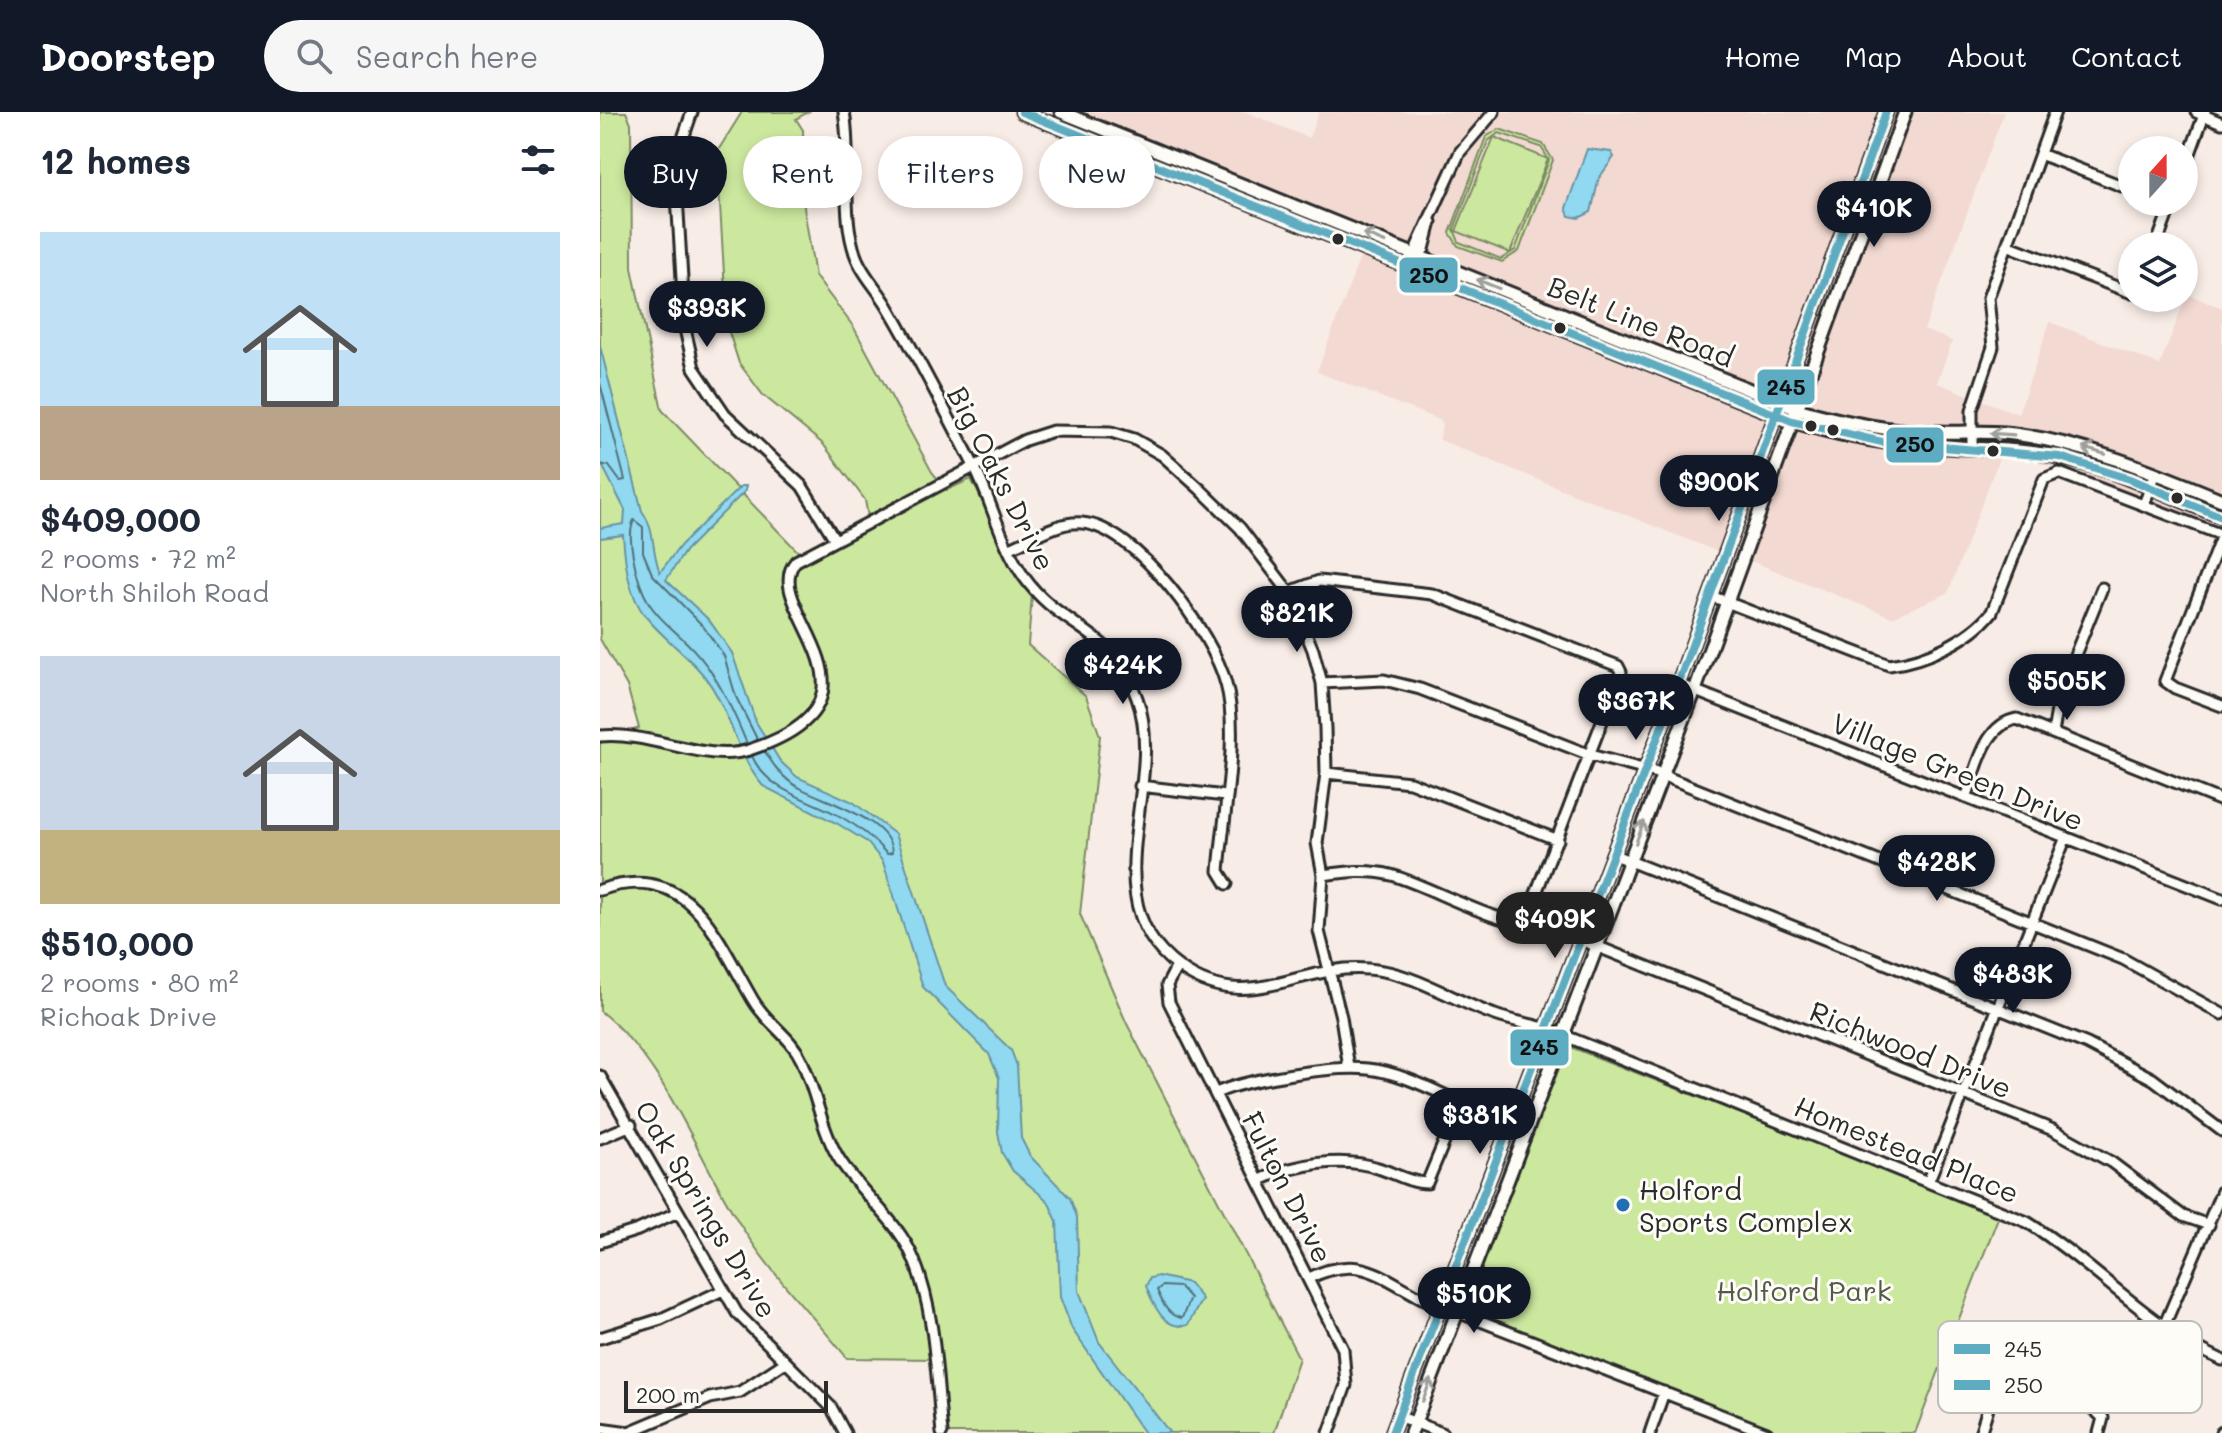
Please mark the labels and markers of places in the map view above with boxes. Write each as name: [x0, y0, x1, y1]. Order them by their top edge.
pin: $410K: [1818, 181, 1930, 249]
unlabelled marker: [1330, 231, 1346, 247]
pin: $393K: [651, 281, 763, 349]
unlabelled marker: [1552, 320, 1568, 336]
unlabelled marker: [1803, 418, 1819, 434]
unlabelled marker: [1825, 422, 1841, 438]
unlabelled marker: [1985, 443, 2001, 459]
pin: $900K: [1663, 455, 1775, 523]
unlabelled marker: [2169, 490, 2185, 506]
pin: $821K: [1241, 586, 1353, 654]
pin: $424K: [1067, 638, 1179, 706]
pin: $505K: [2011, 654, 2123, 722]
pin: $367K: [1580, 674, 1692, 742]
pin: $428K: [1881, 835, 1993, 903]
pin: $409K: [1499, 892, 1611, 960]
pin: $483K: [1957, 947, 2069, 1015]
pin: $381K: [1424, 1088, 1536, 1156]
place label: Holford Sports Complex: [1639, 1171, 1852, 1239]
marker: Holford Sports Complex: [1614, 1196, 1632, 1214]
pin: $510K: [1418, 1267, 1530, 1335]

